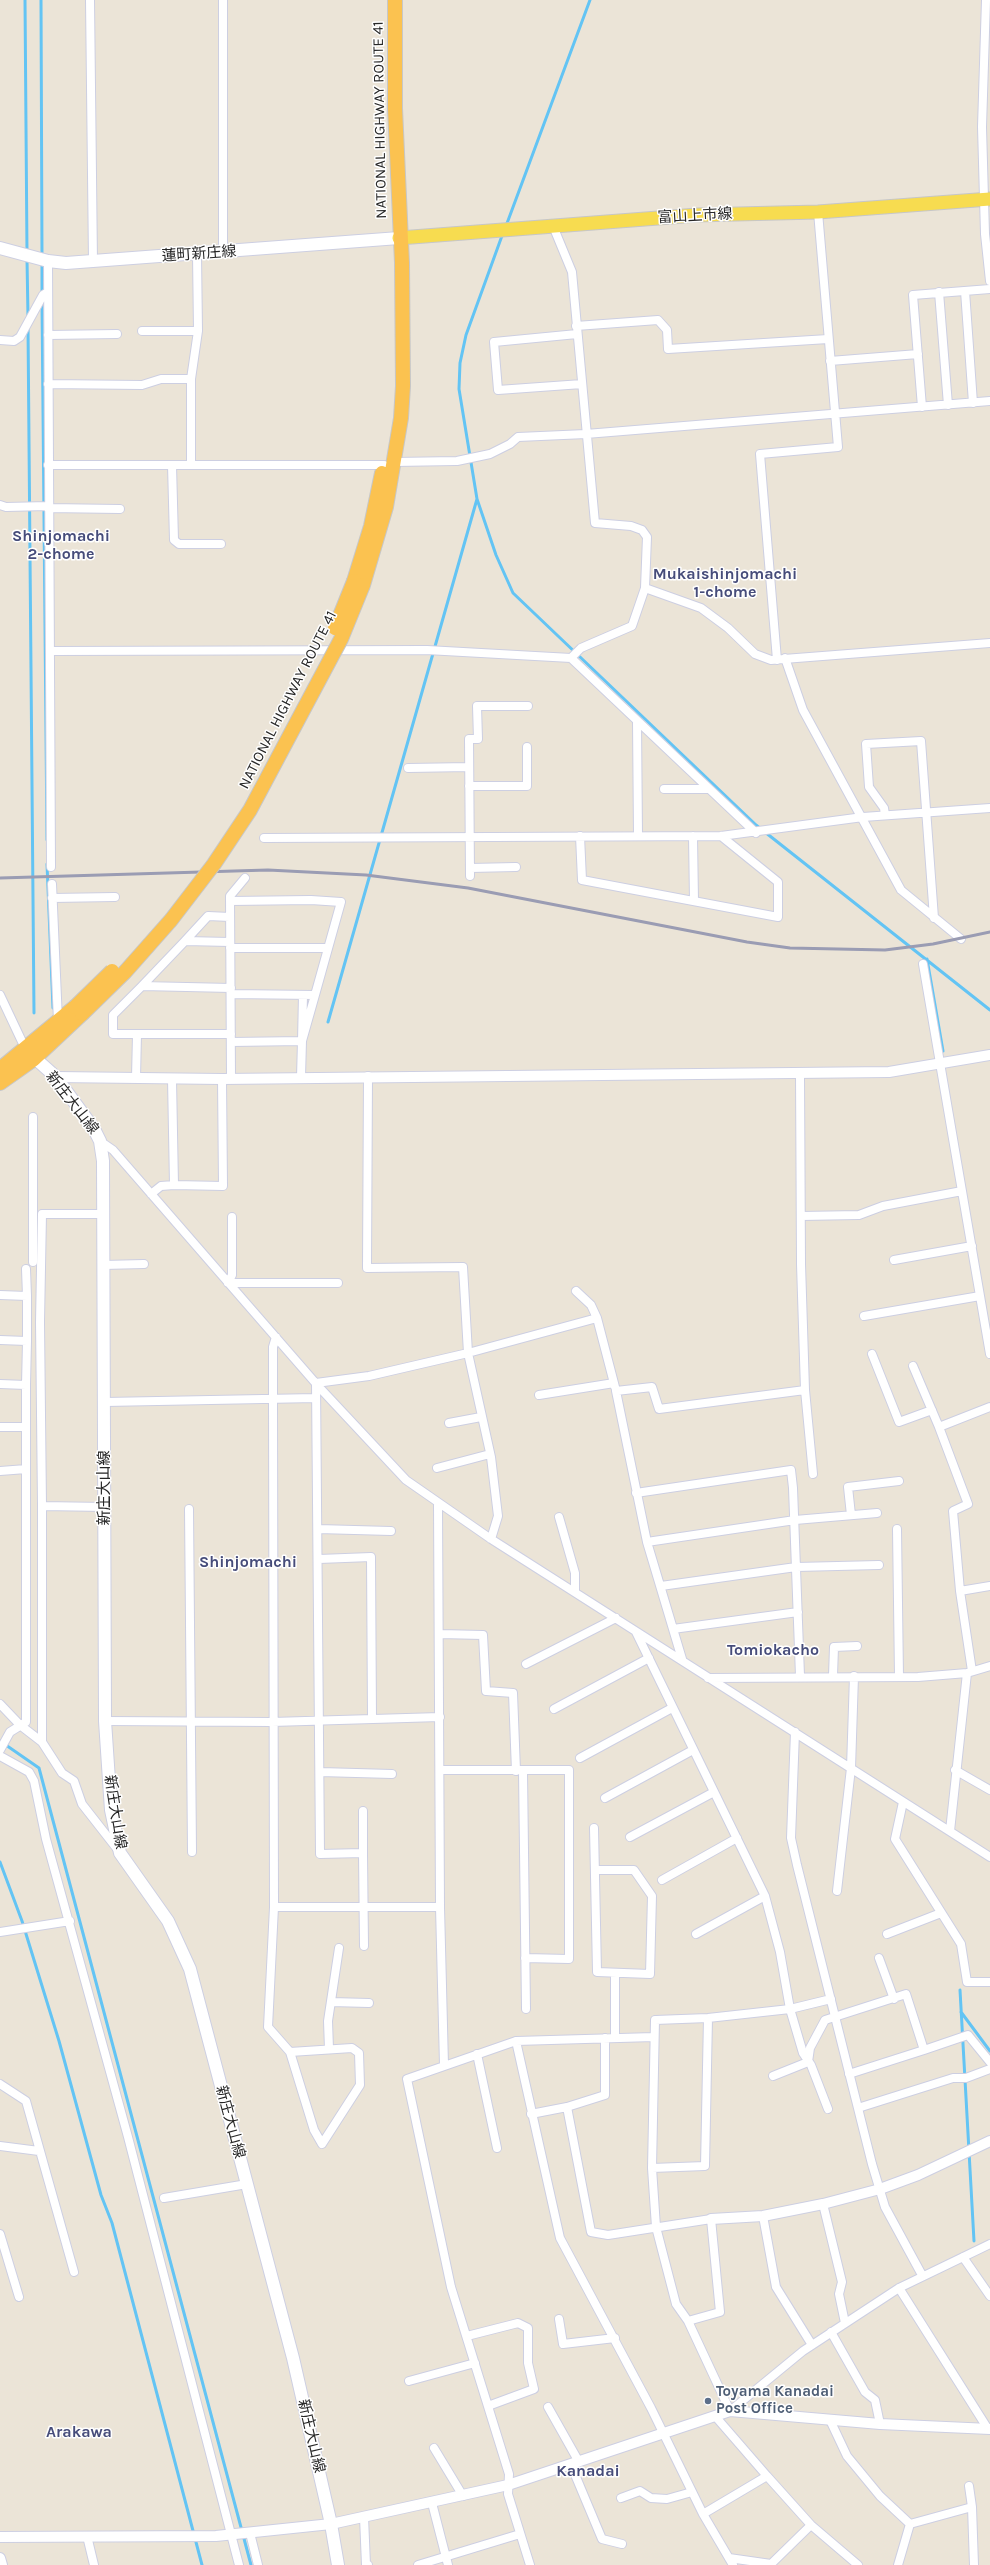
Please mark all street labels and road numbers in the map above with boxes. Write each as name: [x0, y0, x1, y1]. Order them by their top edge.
street label: NATIONAL HIGHWAY ROUTE 41: [369, 21, 391, 219]
street label: 富山上市線: [657, 205, 733, 227]
street label: 蓮町新庄線: [161, 242, 237, 266]
street label: NATIONAL HIGHWAY ROUTE 41: [235, 608, 341, 792]
street label: 新庄大山線: [42, 1068, 102, 1138]
street label: 新庄大山線: [96, 1451, 114, 1525]
street label: 新庄大山線: [100, 1774, 130, 1850]
street label: 新庄大山線: [212, 2083, 248, 2161]
street label: 新庄大山線: [294, 2397, 328, 2475]

